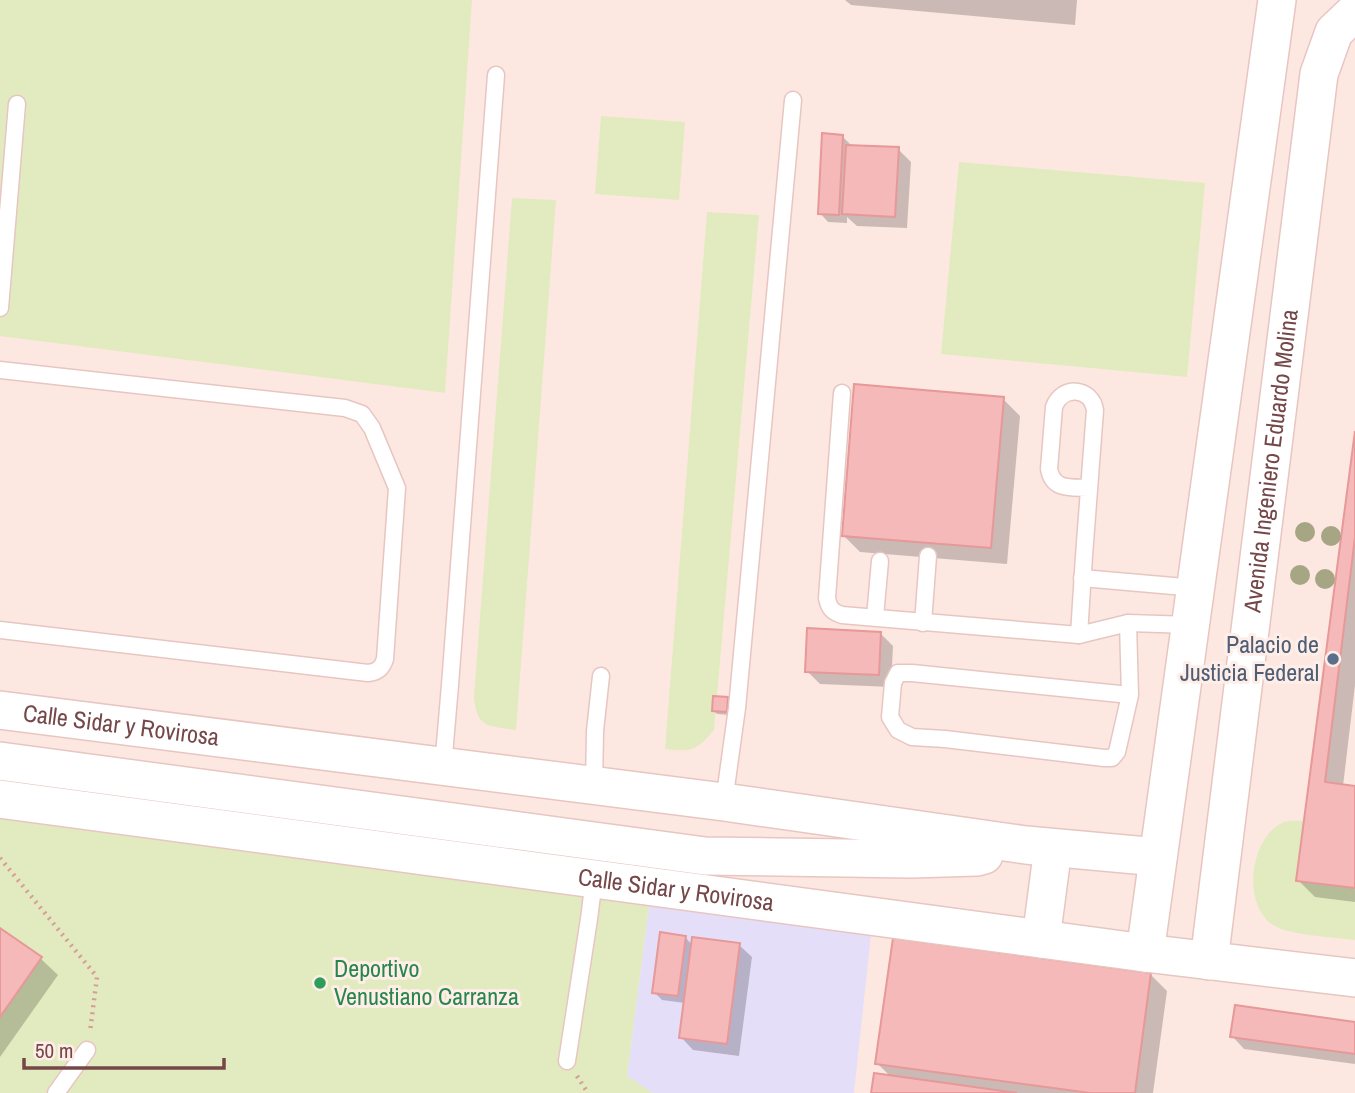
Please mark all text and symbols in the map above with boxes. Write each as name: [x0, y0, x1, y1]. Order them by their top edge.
street label: Avenida Ingeniero Eduardo Molina: [1235, 307, 1305, 615]
place label: Palacio de Justicia Federal: [1180, 628, 1319, 688]
marker: Palacio de Justicia Federal: [1325, 651, 1341, 667]
street label: Calle Sidar y Rovirosa: [21, 696, 221, 753]
street label: Calle Sidar y Rovirosa: [576, 860, 776, 918]
place label: Deportivo Venustiano Carranza: [334, 952, 519, 1012]
marker: Deportivo Venustiano Carranza: [312, 975, 328, 991]
scale bar: [24, 1026, 224, 1070]
text: 50 m: [35, 1036, 73, 1065]

